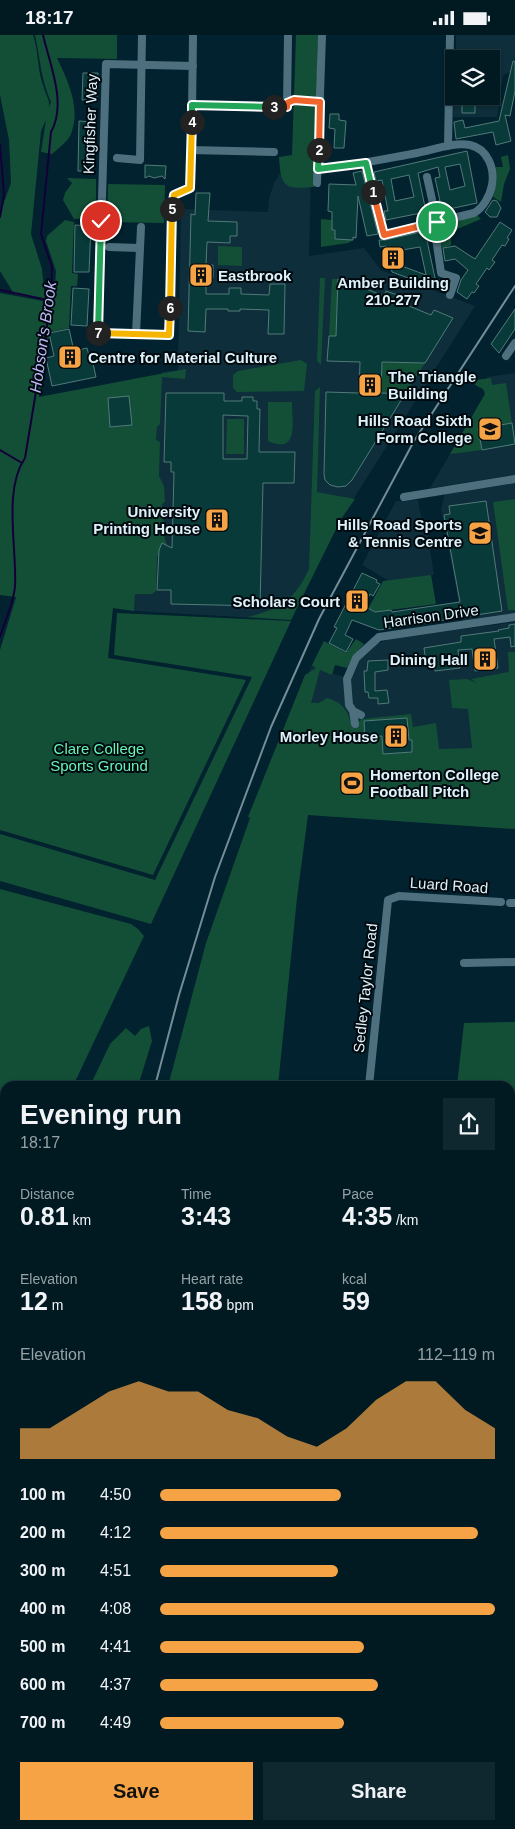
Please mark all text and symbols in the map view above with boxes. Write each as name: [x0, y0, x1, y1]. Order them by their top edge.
text: 18:17: [25, 7, 74, 28]
map controls: [445, 50, 500, 105]
button: layers: [445, 50, 500, 105]
street label: Kingfisher Way: [80, 73, 100, 174]
pin: 3: [262, 95, 286, 119]
text: 3: [271, 99, 278, 115]
pin: 4: [180, 109, 204, 135]
text: 4: [189, 114, 196, 130]
pin: 2: [306, 137, 332, 163]
text: 2: [316, 142, 323, 158]
pin: 1: [360, 179, 386, 205]
text: 1: [370, 184, 377, 200]
pin: 5: [160, 197, 184, 221]
pin: [80, 200, 122, 242]
text: 5: [169, 201, 176, 217]
pin: [416, 201, 458, 243]
icon: check: [87, 207, 115, 235]
icon: arrive: [423, 208, 451, 236]
building icon: Amber Building 210-277: [380, 245, 406, 271]
building icon: Eastbrook: [188, 262, 214, 288]
place label: Eastbrook: [218, 267, 292, 284]
place label: Amber Building 210-277: [337, 274, 449, 308]
water label: Hobson's Brook: [27, 279, 59, 394]
pin: 6: [158, 295, 182, 321]
text: 6: [167, 300, 174, 316]
pin: 7: [86, 321, 110, 345]
text: 7: [95, 325, 102, 341]
building icon: Centre for Material Culture: [57, 344, 83, 370]
place label: Centre for Material Culture: [88, 349, 277, 366]
place label: The Triangle Building: [388, 368, 476, 402]
building icon: The Triangle Building: [357, 372, 383, 398]
place label: Hills Road Sixth Form College: [358, 412, 472, 446]
school or university icon: Hills Road Sixth Form College: [477, 416, 503, 442]
place label: University Printing House: [93, 503, 201, 537]
building icon: University Printing House: [204, 507, 230, 533]
place label: Hills Road Sports & Tennis Centre: [337, 516, 462, 550]
school or university icon: Hills Road Sports & Tennis Centre: [467, 520, 493, 546]
building icon: Scholars Court: [344, 588, 370, 614]
place label: Scholars Court: [232, 593, 340, 610]
street label: Harrison Drive: [382, 601, 480, 631]
building icon: Dining Hall: [472, 646, 498, 672]
place label: Dining Hall: [390, 651, 468, 668]
building icon: Morley House: [383, 723, 409, 749]
place label: Morley House: [280, 728, 378, 745]
park label: Clare College Sports Ground: [50, 740, 148, 774]
place label: Homerton College Football Pitch: [370, 766, 499, 800]
sports icon: Homerton College Football Pitch: [339, 770, 365, 796]
street label: Luard Road: [409, 874, 489, 896]
street label: Sedley Taylor Road: [350, 923, 380, 1053]
button: share: [443, 1098, 495, 1150]
text: Evening run: [20, 1099, 182, 1130]
text: 18:17: [20, 1134, 60, 1151]
text: Distance: [20, 1186, 74, 1202]
text: Time: [181, 1186, 212, 1202]
text: Pace: [342, 1186, 374, 1202]
text: 0.81: [20, 1202, 69, 1230]
text: 3:43: [181, 1202, 231, 1230]
text: 4:35: [342, 1202, 392, 1230]
text: km: [69, 1212, 91, 1228]
text: /km: [392, 1212, 419, 1228]
text: Elevation: [20, 1271, 78, 1287]
text: Heart rate: [181, 1271, 243, 1287]
text: kcal: [342, 1271, 367, 1287]
text: 12: [20, 1287, 48, 1315]
text: 158: [181, 1287, 223, 1315]
text: 59: [342, 1287, 370, 1315]
text: m: [48, 1297, 63, 1313]
text: bpm: [223, 1297, 254, 1313]
text: Elevation: [20, 1346, 86, 1363]
text: 112–119 m: [417, 1346, 495, 1363]
text: 100 m: [20, 1486, 65, 1503]
text: 4:50: [100, 1486, 131, 1503]
text: 200 m: [20, 1524, 65, 1541]
text: 4:12: [100, 1524, 131, 1541]
text: 300 m: [20, 1562, 65, 1579]
text: 4:51: [100, 1562, 131, 1579]
text: 400 m: [20, 1600, 65, 1617]
text: 4:08: [100, 1600, 131, 1617]
text: 500 m: [20, 1638, 65, 1655]
text: 4:41: [100, 1638, 131, 1655]
text: 600 m: [20, 1676, 65, 1693]
text: 4:37: [100, 1676, 131, 1693]
text: 700 m: [20, 1714, 65, 1731]
text: 4:49: [100, 1714, 131, 1731]
button: Save: [20, 1762, 253, 1820]
button: Share: [263, 1762, 495, 1820]

